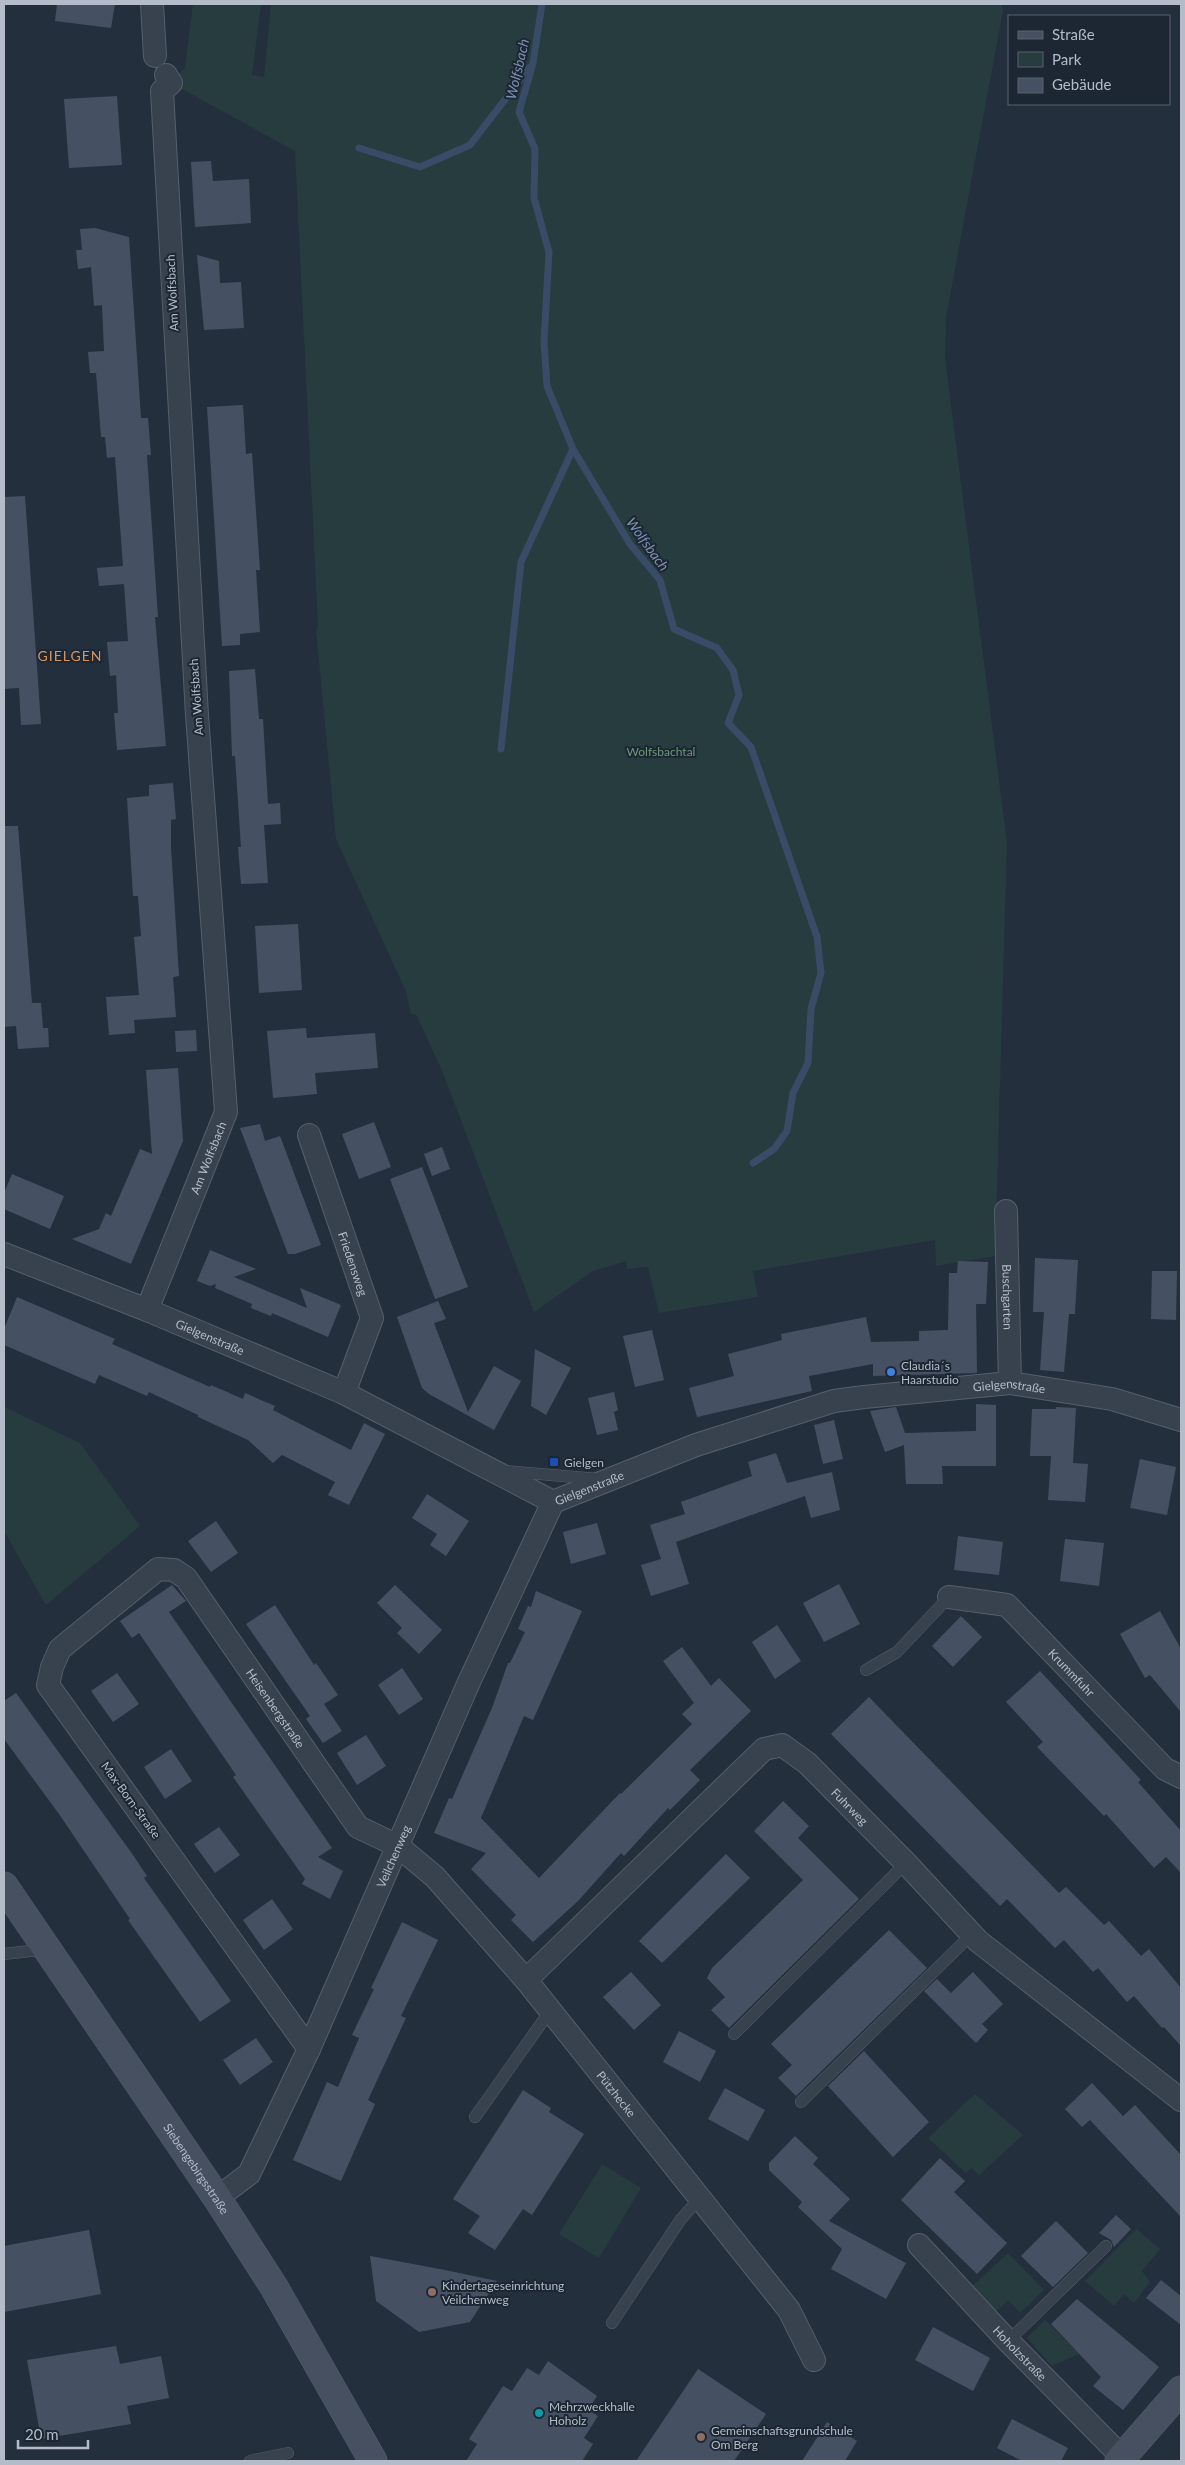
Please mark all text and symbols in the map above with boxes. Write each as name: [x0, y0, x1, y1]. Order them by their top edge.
legend: [1008, 15, 1170, 105]
text: Straße: [1052, 25, 1095, 43]
water label: Wolfsbach: [502, 37, 532, 101]
text: Park: [1052, 50, 1082, 68]
text: Gebäude: [1052, 75, 1111, 93]
street label: Am Wolfsbach: [163, 254, 181, 332]
water label: Wolfsbach: [623, 514, 673, 574]
district label: GIELGEN: [38, 647, 102, 664]
street label: Am Wolfsbach: [186, 658, 206, 736]
park label: Wolfsbachtal: [627, 744, 695, 759]
street label: Am Wolfsbach: [187, 1119, 229, 1196]
street label: Friedensweg: [335, 1230, 371, 1298]
street label: Buschgarten: [1000, 1264, 1016, 1330]
street label: Gielgenstraße: [173, 1315, 247, 1358]
place label: Claudia´s Haarstudio: [901, 1358, 959, 1387]
marker: Claudia´s Haarstudio: [885, 1366, 897, 1378]
street label: Gielgenstraße: [972, 1375, 1046, 1396]
place label: Gielgen: [564, 1455, 604, 1470]
marker: Gielgen: [548, 1456, 560, 1468]
street label: Gielgenstraße: [552, 1467, 626, 1508]
street label: Krummfuhr: [1045, 1645, 1099, 1700]
street label: Heisenbergstraße: [243, 1665, 308, 1751]
street label: Max-Born-Straße: [98, 1759, 164, 1841]
street label: Fuhrweg: [828, 1785, 872, 1828]
street label: Veilchenweg: [373, 1823, 413, 1890]
street label: Pützhecke: [594, 2068, 639, 2120]
street label: Siebengebirgsstraße: [161, 2120, 233, 2217]
place label: Kindertageseinrichtung Veilchenweg: [442, 2278, 564, 2307]
marker: Kindertageseinrichtung Veilchenweg: [426, 2286, 438, 2298]
street label: Hoholzstraße: [990, 2323, 1050, 2384]
place label: Mehrzweckhalle Hoholz: [549, 2399, 635, 2428]
marker: Mehrzweckhalle Hoholz: [533, 2407, 545, 2419]
scale bar: [18, 2418, 88, 2450]
place label: Gemeinschaftsgrundschule Om Berg: [711, 2423, 853, 2452]
text: 20 m: [25, 2425, 59, 2443]
marker: Gemeinschaftsgrundschule Om Berg: [695, 2431, 707, 2443]

